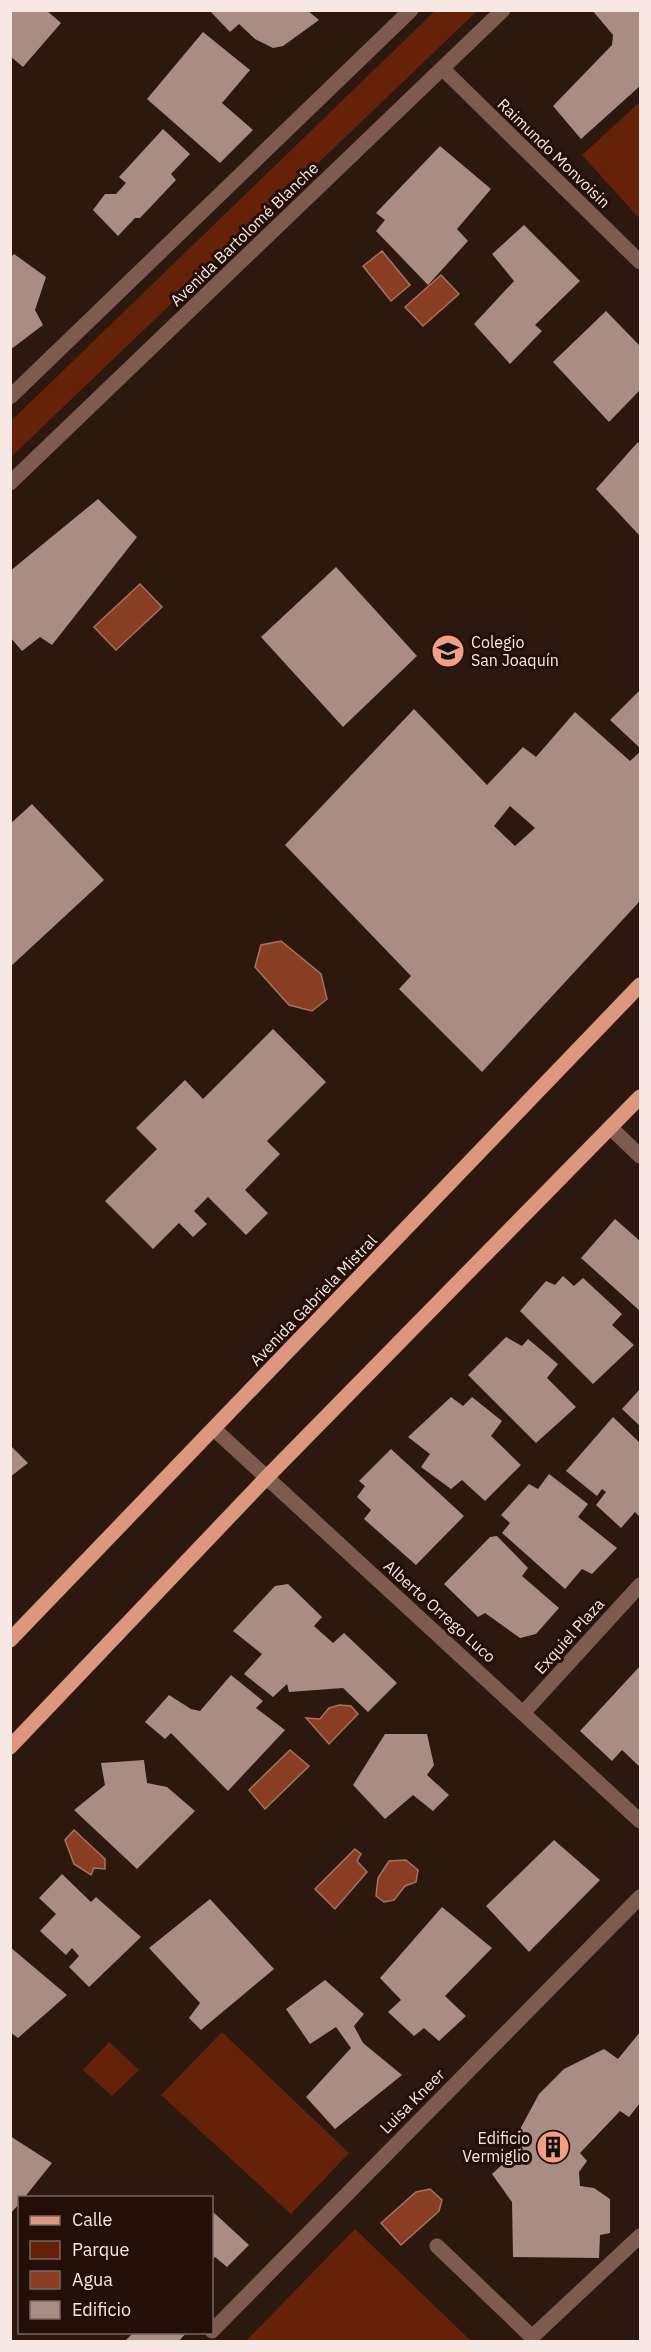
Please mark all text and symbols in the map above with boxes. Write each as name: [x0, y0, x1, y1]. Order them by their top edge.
street label: Raimundo Monvoisin: [493, 94, 615, 212]
street label: Avenida Bartolomé Blanche: [166, 158, 323, 310]
place label: Colegio San Joaquín: [471, 632, 559, 670]
school or university icon: Colegio San Joaquín: [430, 633, 466, 669]
street label: Avenida Gabriela Mistral: [245, 1230, 381, 1370]
street label: Alberto Orrego Luco: [380, 1556, 500, 1667]
street label: Exquiel Plaza: [530, 1594, 609, 1678]
street label: Luisa Kneer: [375, 2064, 449, 2138]
place label: Edificio Vermiglio: [462, 2128, 530, 2166]
building icon: Edificio Vermiglio: [535, 2129, 571, 2165]
legend: [18, 2196, 213, 2334]
text: Calle: [72, 2208, 112, 2231]
text: Parque: [72, 2238, 130, 2261]
text: Agua: [72, 2268, 113, 2291]
text: Edificio: [72, 2298, 131, 2321]

